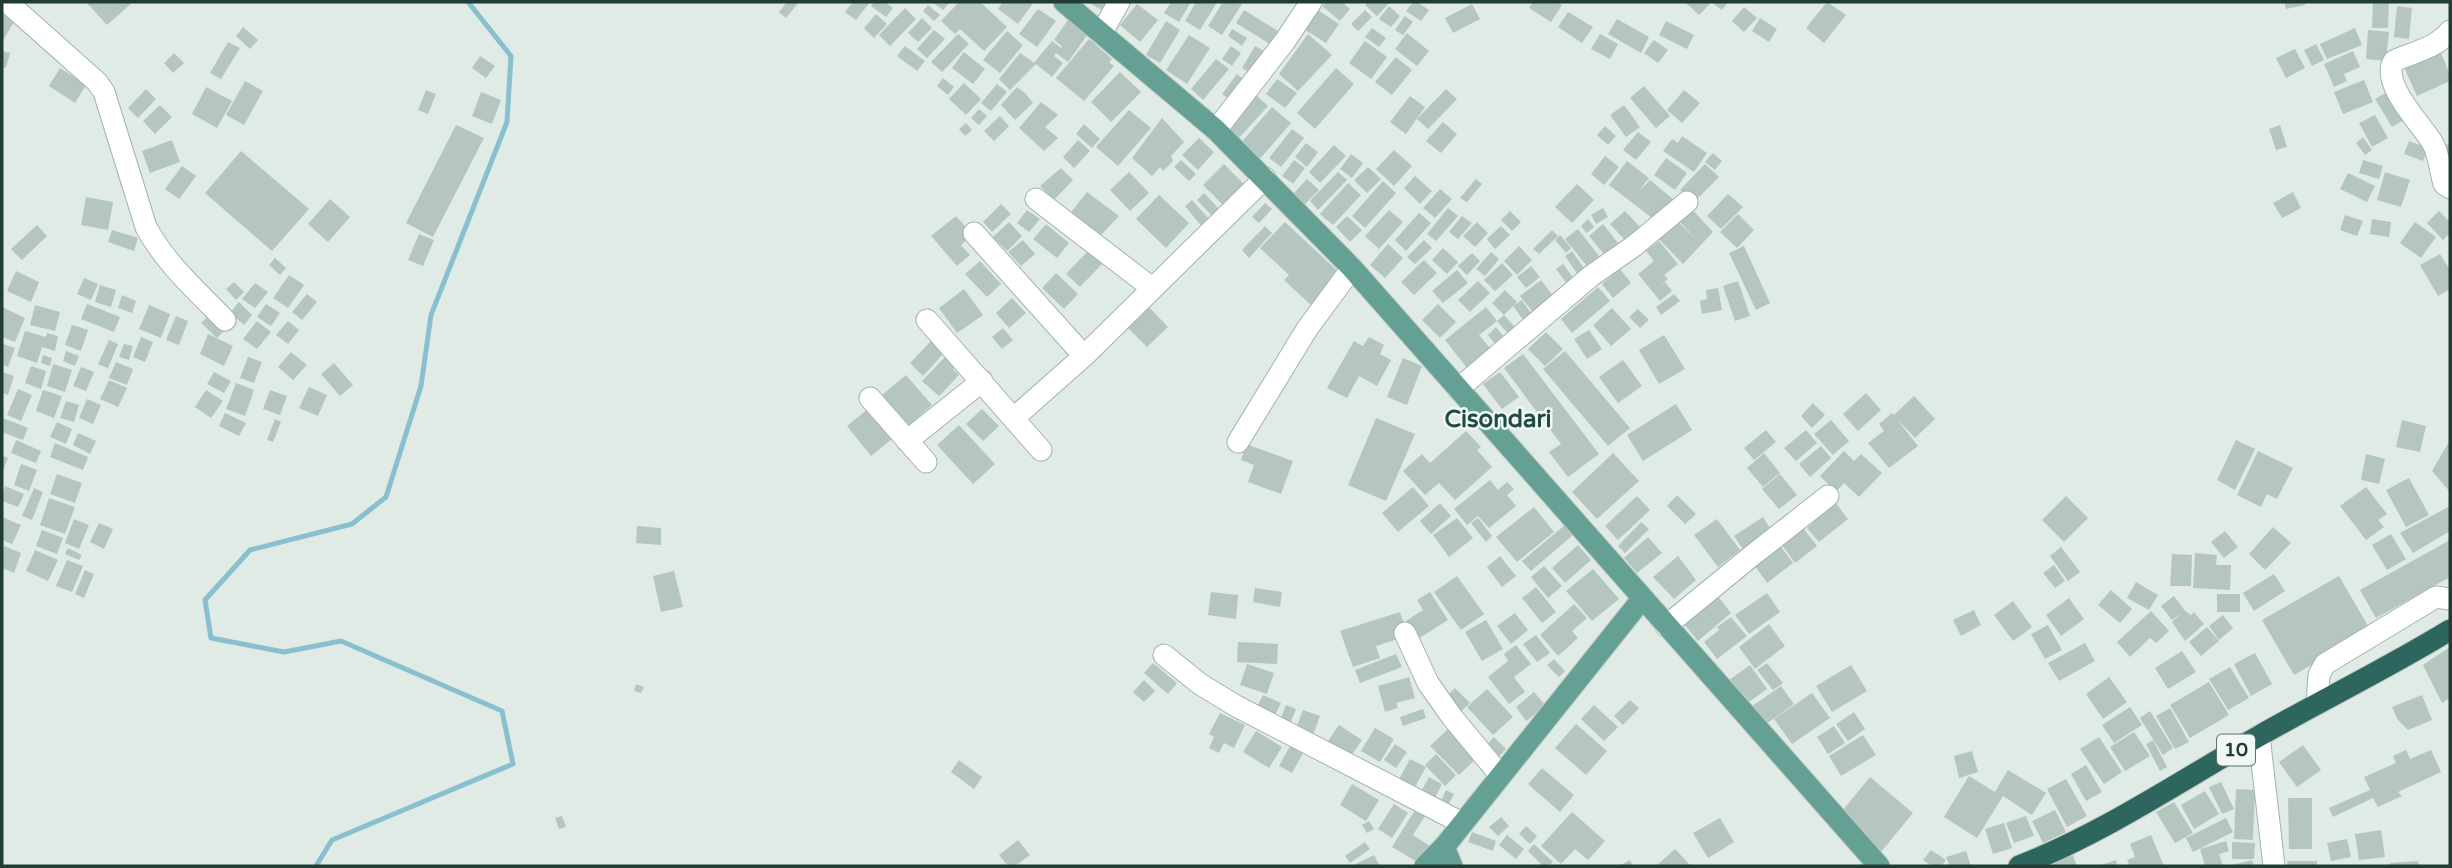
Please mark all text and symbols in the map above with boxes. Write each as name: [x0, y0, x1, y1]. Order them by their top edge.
district label: Cisondari: [1444, 405, 1552, 434]
road number: 10: [2217, 734, 2255, 765]

